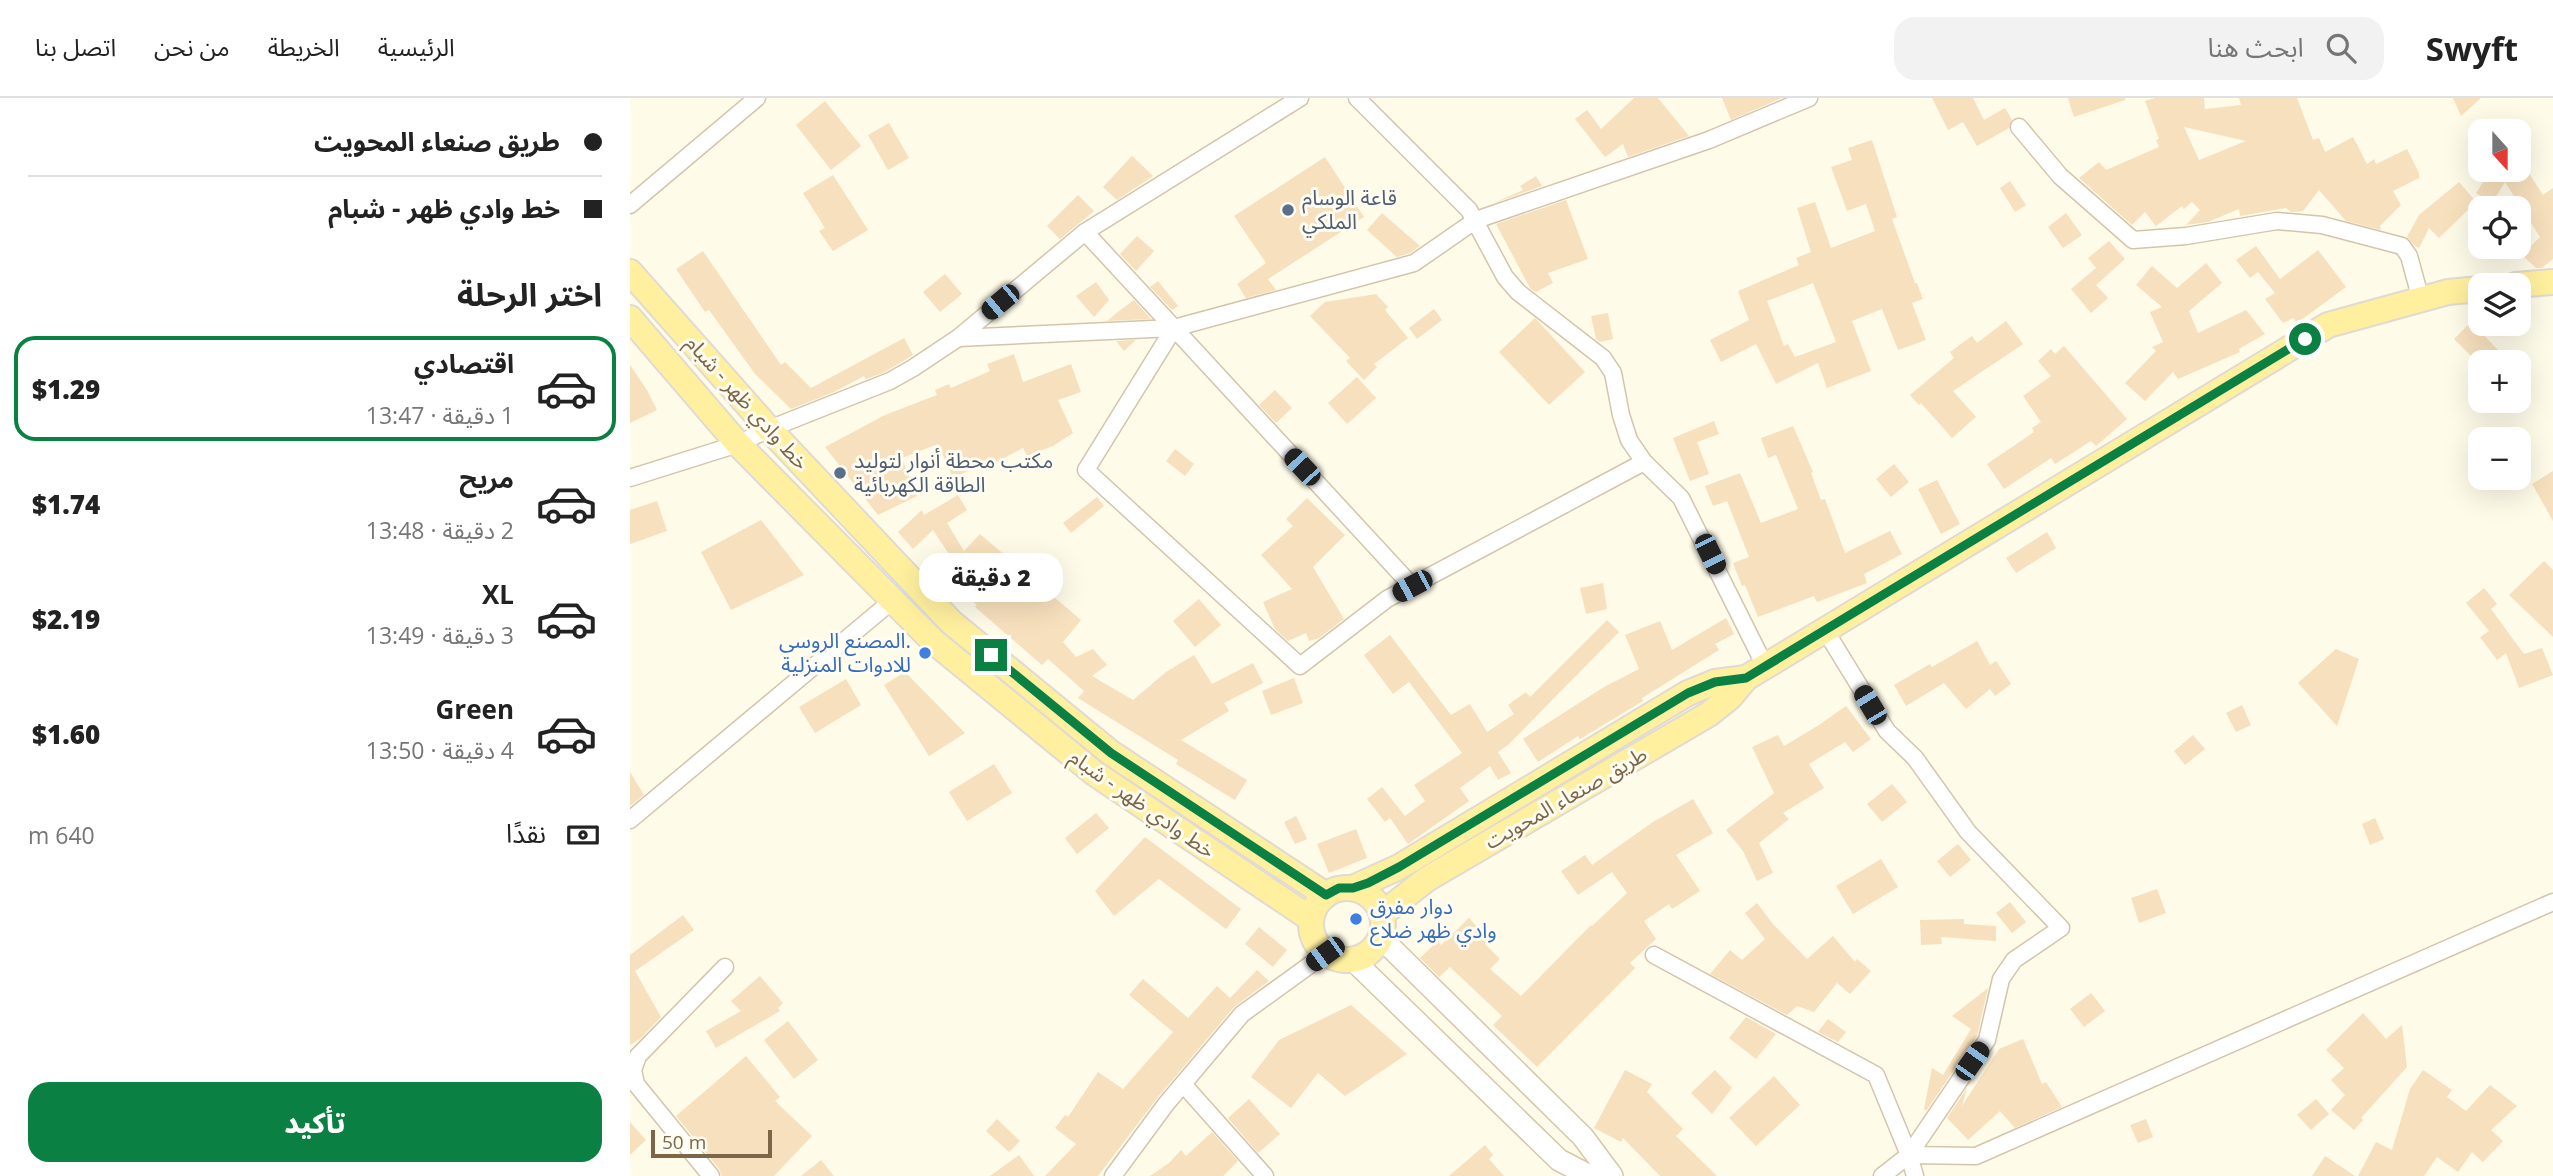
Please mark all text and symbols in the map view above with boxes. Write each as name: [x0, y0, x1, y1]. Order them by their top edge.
search box: [1894, 17, 2384, 80]
text: Swyft: [2426, 26, 2518, 71]
text: ابحث هنا: [2207, 29, 2304, 65]
icon: search: [2322, 29, 2360, 67]
text: اتصل بنا: [35, 30, 116, 63]
text: من نحن: [154, 30, 230, 63]
text: الخريطة: [268, 30, 340, 63]
text: الرئيسية: [378, 30, 455, 63]
north arrow: [2468, 119, 2530, 182]
map controls: [2468, 119, 2531, 490]
text: طريق صنعاء المحويت: [314, 123, 560, 159]
place label: قاعة الوسام الملكي: [1302, 183, 1397, 238]
text: خط وادي ظهر - شبام: [328, 190, 560, 226]
button: locate: [2468, 196, 2531, 259]
marker: قاعة الوسام الملكي: [1280, 202, 1296, 218]
text: اختر الرحلة: [457, 272, 602, 315]
button: layers: [2468, 273, 2531, 336]
car: [978, 280, 1023, 324]
route start: [2289, 323, 2321, 355]
street label: خط وادي ظهر - شبام: [678, 329, 816, 478]
text: اقتصادي: [414, 345, 514, 381]
button: +: [2468, 350, 2531, 413]
icon: car: [535, 357, 598, 420]
text: $1.29: [32, 371, 100, 407]
text: 1 دقيقة · 13:47: [366, 399, 514, 431]
button: −: [2468, 427, 2531, 490]
car: [1280, 444, 1325, 490]
place label: مكتب محطة أنوار لتوليد الطاقة الكهربائية: [854, 446, 1053, 498]
text: مريح: [459, 460, 514, 496]
marker: مكتب محطة أنوار لتوليد الطاقة الكهربائية: [832, 465, 848, 481]
icon: car: [535, 472, 598, 535]
text: $1.74: [32, 486, 100, 522]
text: 2 دقيقة · 13:48: [366, 514, 514, 546]
car: [1692, 531, 1729, 577]
callout: 2 دقيقة: [919, 554, 1063, 602]
text: 2 دقيقة: [951, 561, 1031, 593]
car: [1389, 567, 1436, 605]
text: XL: [482, 576, 514, 612]
icon: car: [535, 587, 598, 650]
text: $2.19: [32, 601, 100, 637]
text: 3 دقيقة · 13:49: [366, 619, 514, 651]
place label: المصنع الروسي. للادوات المنزلية: [779, 626, 911, 678]
route end: [975, 639, 1007, 671]
marker: المصنع الروسي. للادوات المنزلية: [917, 645, 933, 661]
car: [1851, 682, 1890, 728]
text: Green: [436, 691, 514, 727]
icon: car: [535, 702, 598, 765]
text: $1.60: [32, 716, 100, 752]
text: 4 دقيقة · 13:50: [366, 734, 514, 766]
street label: طريق صنعاء المحويت: [1479, 739, 1652, 855]
street label: خط وادي ظهر - شبام: [1062, 742, 1221, 866]
text: نقدًا: [506, 815, 546, 851]
icon: cash: [564, 816, 602, 854]
text: 640 m: [28, 819, 95, 851]
place label: دوار مفرق وادي ظهر ضلاع: [1370, 892, 1497, 947]
marker: دوار مفرق وادي ظهر ضلاع: [1348, 911, 1364, 927]
car: [1302, 933, 1349, 975]
car: [1952, 1038, 1993, 1084]
button: تأكيد: [28, 1082, 602, 1162]
scale bar: [651, 1127, 772, 1159]
text: 50 m: [662, 1129, 706, 1155]

